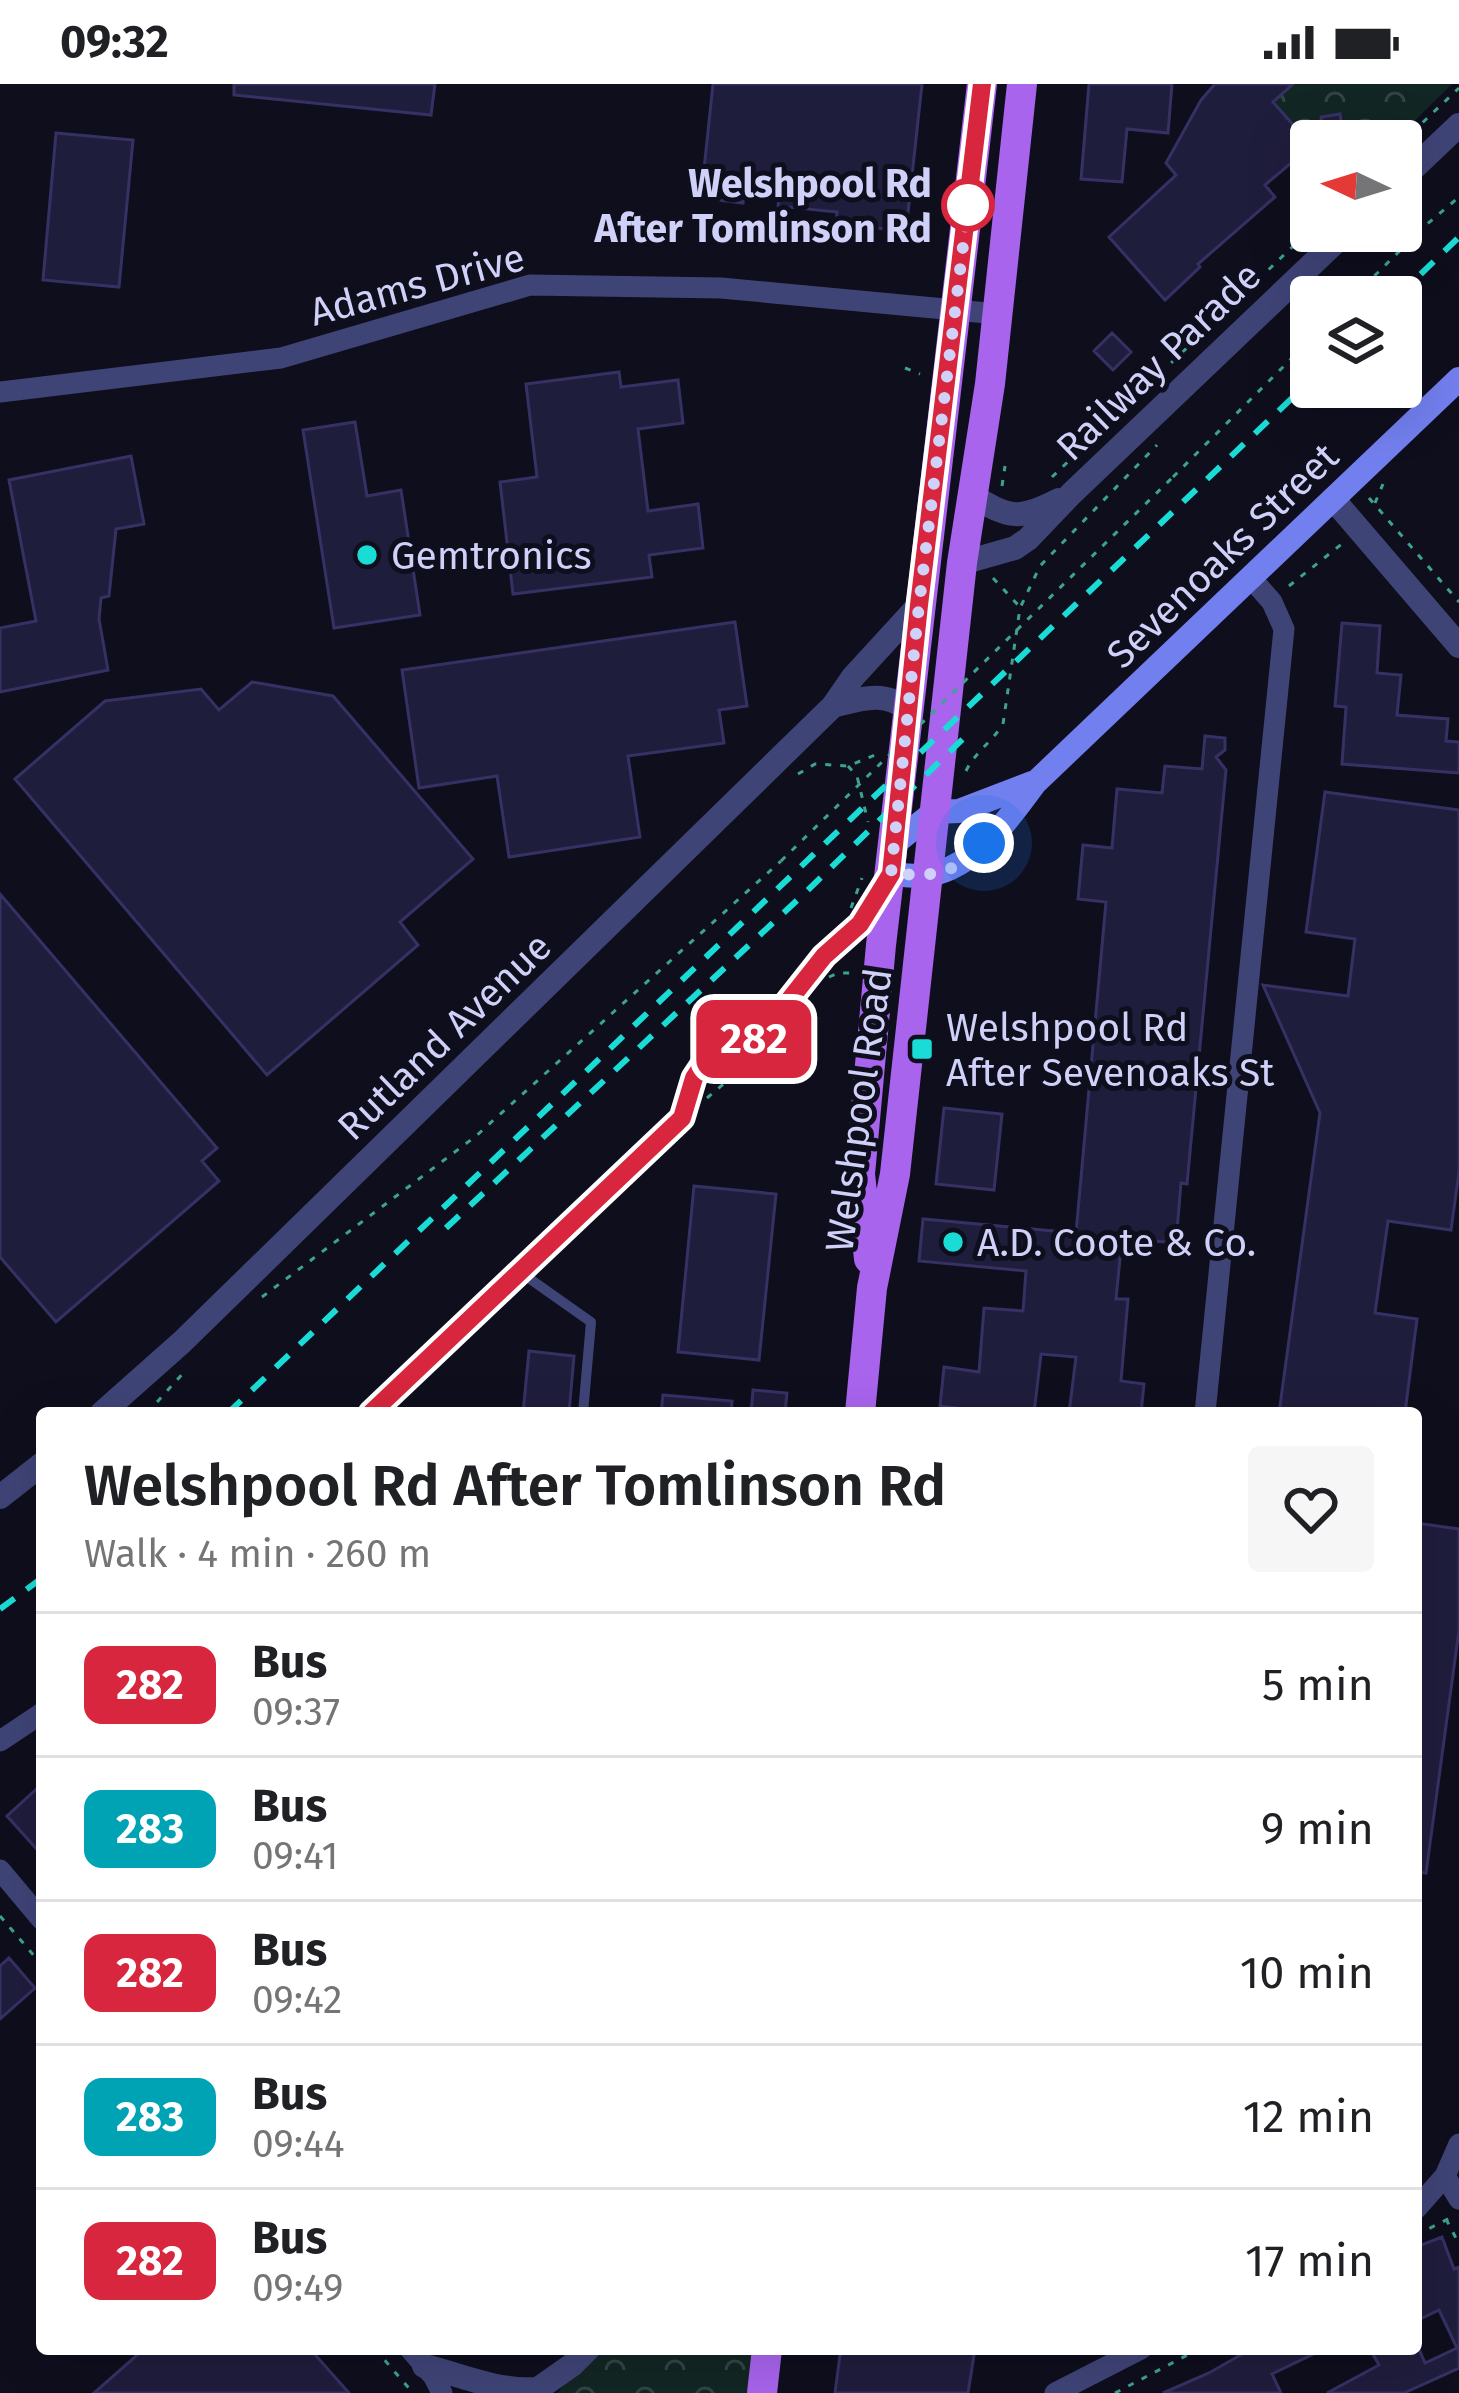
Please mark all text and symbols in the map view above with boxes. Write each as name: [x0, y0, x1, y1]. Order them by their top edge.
text: 09:32: [60, 15, 169, 69]
north arrow: [1290, 120, 1422, 252]
map controls: [1290, 120, 1422, 408]
place label: Welshpool Rd After Tomlinson Rd: [593, 161, 932, 252]
marker: Welshpool Rd After Tomlinson Rd: [943, 180, 993, 230]
street label: Adams Drive: [305, 234, 530, 336]
street label: Railway Parade: [1047, 253, 1270, 471]
button: layers: [1290, 276, 1422, 408]
street label: Sevenoaks Street: [1098, 433, 1348, 678]
place label: Gemtronics: [391, 533, 592, 579]
marker: Gemtronics: [354, 542, 380, 568]
your location: [954, 813, 1014, 873]
street label: Rutland Avenue: [329, 923, 561, 1150]
street label: Welshpool Road: [816, 965, 902, 1255]
line badge: 282: [685, 1000, 823, 1078]
place label: Welshpool Rd After Sevenoaks St: [946, 1005, 1275, 1096]
text: 282: [720, 1014, 788, 1064]
marker: Welshpool Rd After Sevenoaks St: [909, 1036, 935, 1062]
place label: A.D. Coote & Co.: [977, 1220, 1256, 1266]
marker: A.D. Coote & Co.: [940, 1229, 966, 1255]
button: heart: [1248, 1446, 1374, 1572]
text: Welshpool Rd After Tomlinson Rd: [84, 1452, 946, 1520]
text: Walk · 4 min · 260 m: [84, 1531, 431, 1577]
text: Bus: [252, 1635, 327, 1689]
text: 5 min: [1262, 1658, 1374, 1712]
text: 282: [116, 1660, 184, 1710]
text: 09:37: [252, 1689, 340, 1735]
text: Bus: [252, 1779, 327, 1833]
text: 9 min: [1261, 1802, 1374, 1856]
text: 283: [116, 1804, 184, 1854]
text: 09:41: [252, 1833, 338, 1879]
text: Bus: [252, 1923, 327, 1977]
text: 10 min: [1240, 1946, 1374, 2000]
text: 282: [116, 1948, 184, 1998]
text: 09:42: [252, 1977, 342, 2023]
text: Bus: [252, 2067, 327, 2121]
text: 12 min: [1243, 2090, 1374, 2144]
text: 283: [116, 2092, 184, 2142]
text: 09:44: [252, 2121, 345, 2167]
text: Bus: [252, 2211, 327, 2265]
text: 17 min: [1245, 2234, 1374, 2288]
text: 282: [116, 2236, 184, 2286]
text: 09:49: [252, 2265, 343, 2311]

